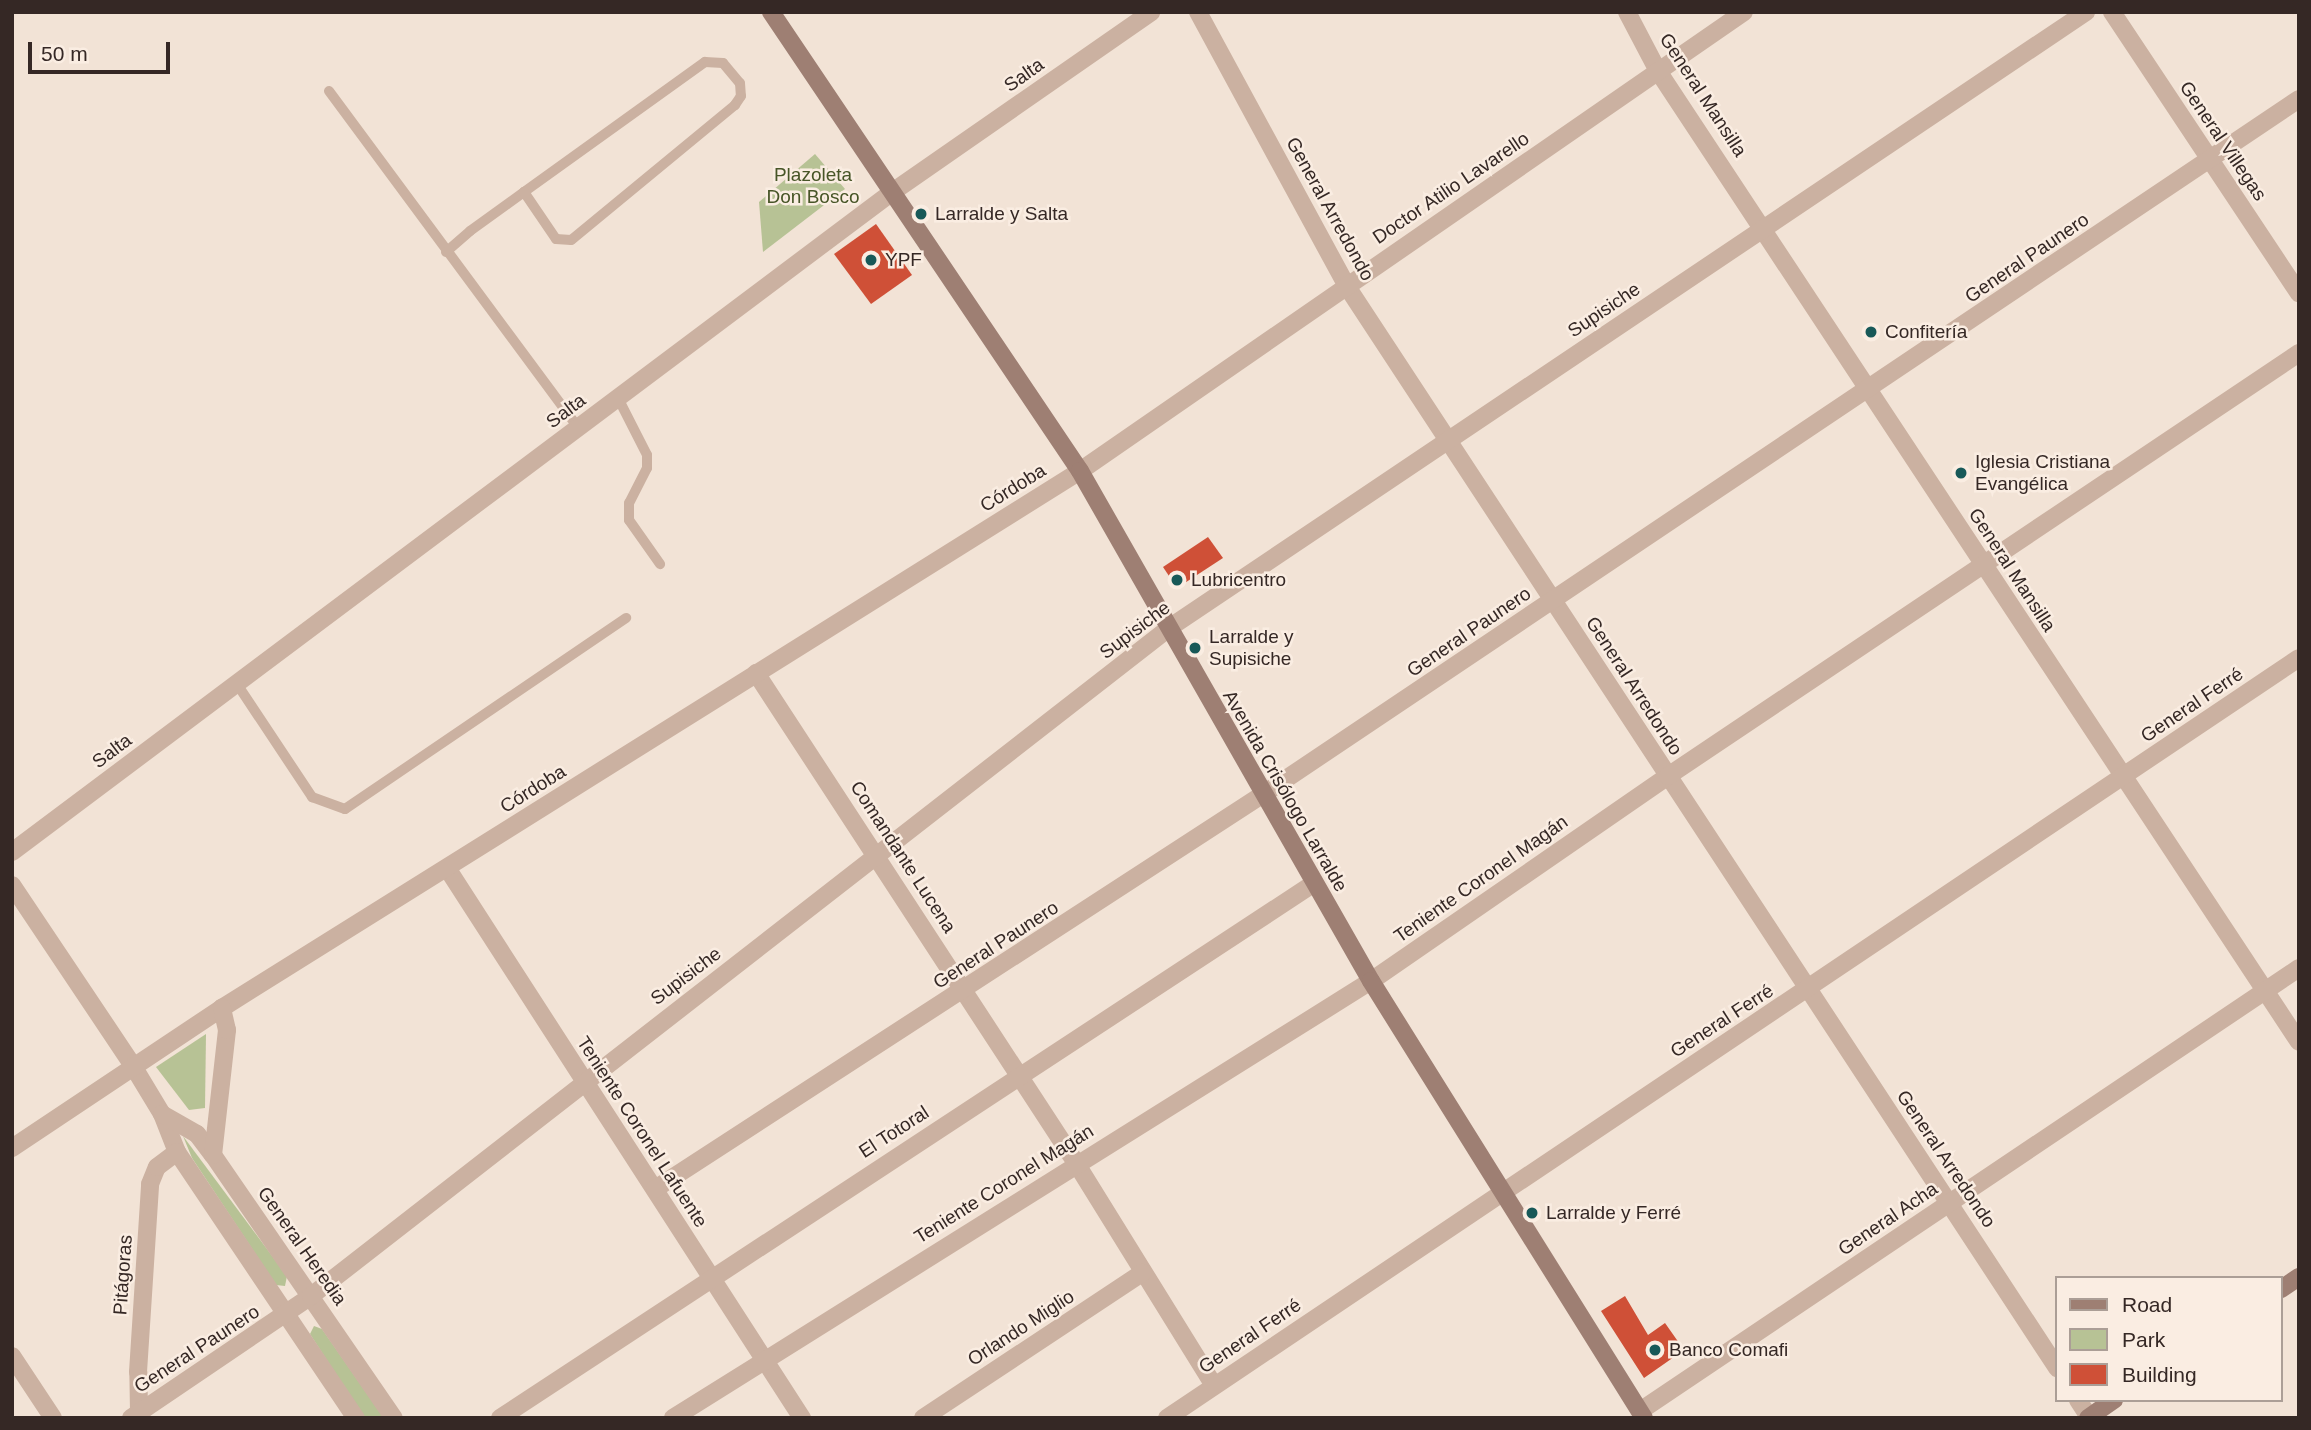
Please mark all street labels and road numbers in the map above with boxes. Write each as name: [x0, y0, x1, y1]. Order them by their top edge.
street label: General Mansilla: [1655, 29, 1751, 161]
street label: Salta: [1000, 53, 1048, 97]
street label: General Villegas: [2175, 77, 2271, 205]
street label: Doctor Atilio Lavarello: [1368, 127, 1534, 249]
street label: General Arredondo: [1281, 133, 1379, 285]
street label: General Paunero: [1961, 208, 2093, 308]
street label: Supisiche: [1563, 278, 1645, 342]
street label: Salta: [542, 389, 590, 433]
street label: Córdoba: [976, 459, 1050, 517]
street label: General Mansilla: [1964, 504, 2060, 636]
street label: General Paunero: [1403, 582, 1535, 682]
street label: Supisiche: [1095, 596, 1175, 664]
street label: General Arredondo: [1580, 612, 1688, 760]
street label: General Ferré: [2137, 662, 2247, 748]
street label: Avenida Crisólogo Larralde: [1218, 686, 1352, 896]
street label: Salta: [88, 729, 136, 773]
street label: Córdoba: [496, 760, 570, 818]
street label: Comandante Lucena: [845, 777, 961, 937]
street label: Teniente Coronel Magán: [1390, 810, 1572, 948]
street label: General Paunero: [929, 896, 1063, 994]
street label: Supisiche: [646, 942, 726, 1010]
street label: General Ferré: [1666, 979, 1778, 1063]
street label: Teniente Coronel Lafuente: [572, 1032, 712, 1232]
street label: General Arredondo: [1891, 1086, 2001, 1232]
street label: El Totoral: [855, 1101, 933, 1163]
street label: Teniente Coronel Magán: [910, 1119, 1098, 1249]
street label: General Acha: [1833, 1177, 1943, 1261]
street label: General Heredia: [253, 1182, 351, 1310]
street label: Pitágoras: [109, 1234, 137, 1316]
street label: Orlando Miglio: [963, 1285, 1079, 1371]
street label: General Ferré: [1195, 1293, 1305, 1379]
street label: General Paunero: [130, 1300, 264, 1398]

